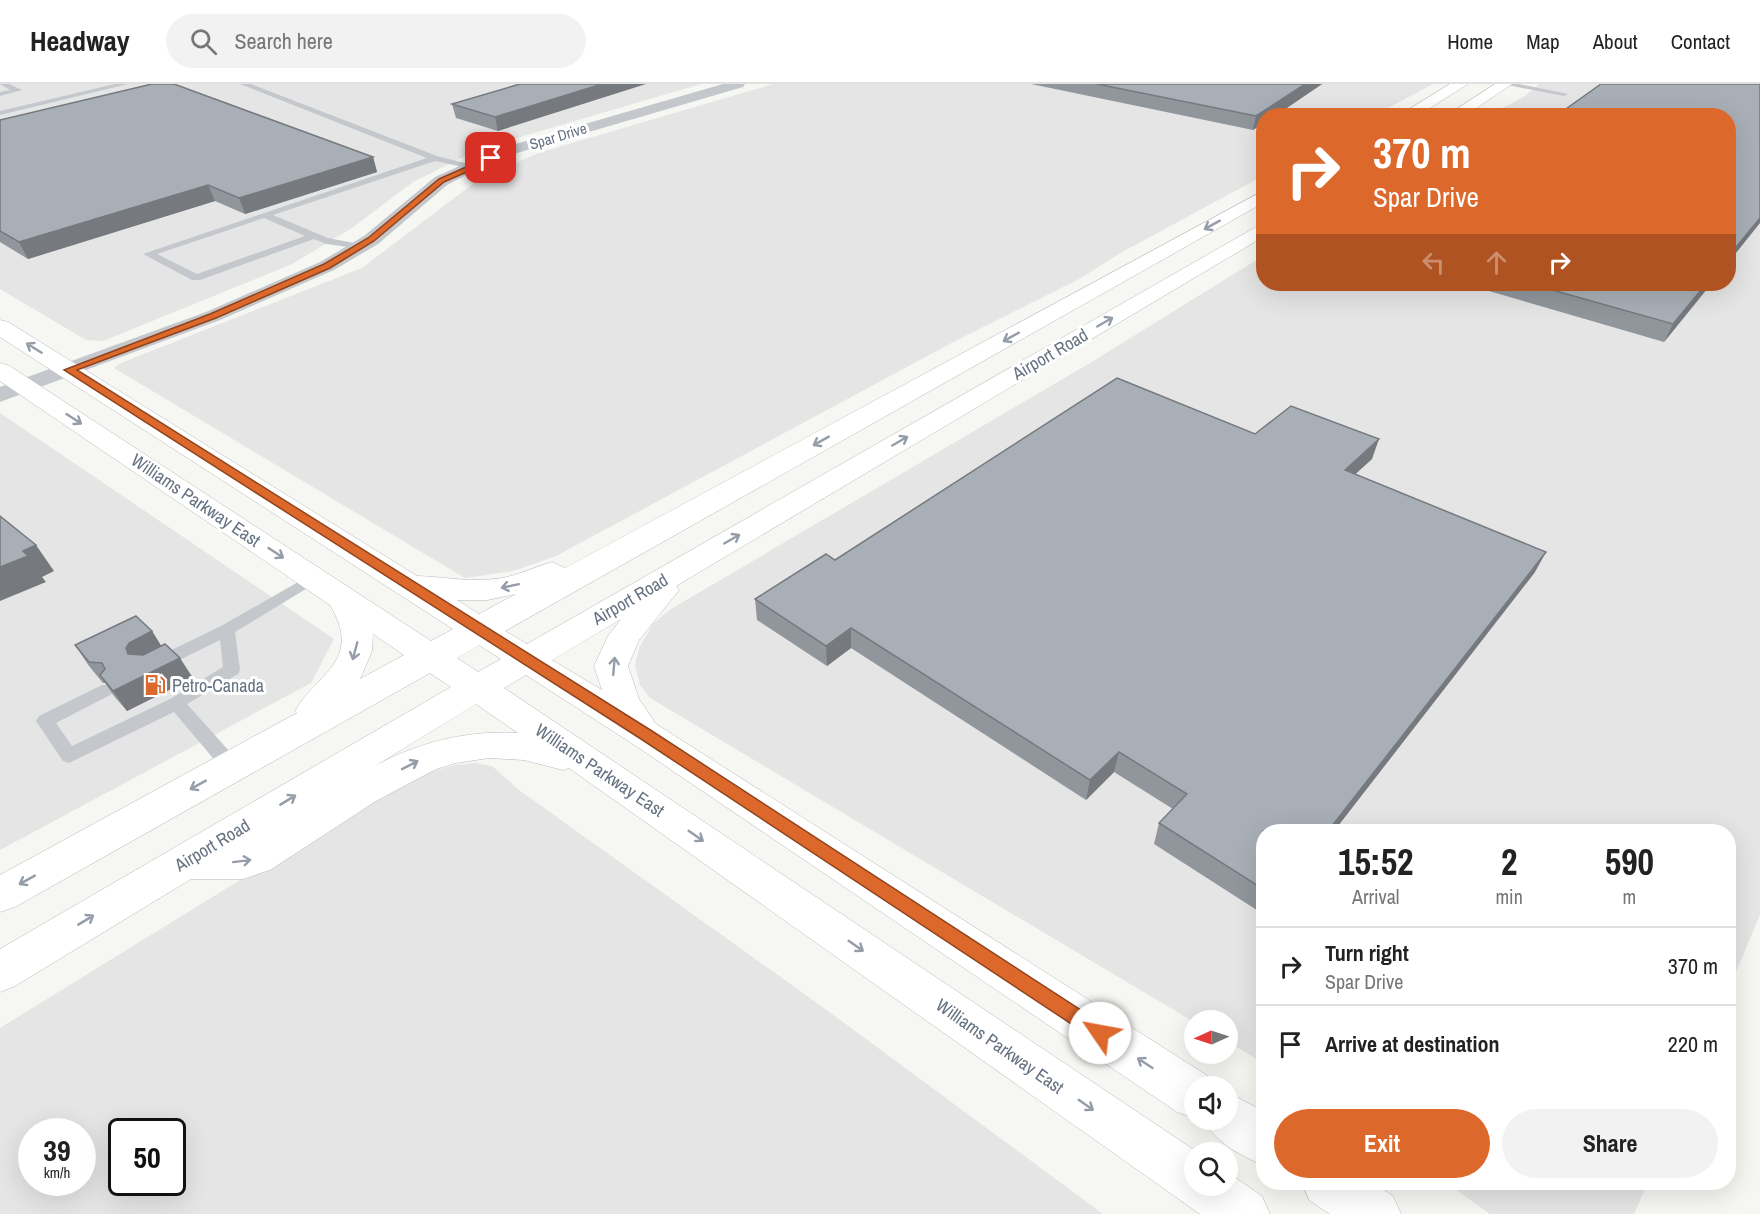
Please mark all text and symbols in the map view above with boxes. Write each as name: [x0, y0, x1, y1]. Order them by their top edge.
search box: [166, 14, 586, 68]
text: Headway: [30, 22, 130, 60]
icon: search: [187, 25, 220, 58]
text: Search here: [235, 26, 333, 56]
text: Home: [1447, 27, 1493, 56]
text: Map: [1526, 27, 1560, 56]
text: About: [1593, 27, 1638, 56]
text: Contact: [1671, 27, 1730, 56]
street label: Spar Drive: [527, 117, 589, 155]
text: 370 m: [1373, 125, 1471, 181]
pin: [465, 132, 516, 183]
icon: right: [1274, 132, 1352, 210]
icon: arrive: [474, 141, 507, 174]
text: Spar Drive: [1373, 179, 1479, 215]
one-way arrow: [1204, 219, 1221, 231]
icon: left: [1417, 246, 1450, 279]
icon: ahead: [1480, 246, 1513, 279]
icon: right: [1543, 246, 1576, 279]
one-way arrow: [1096, 315, 1113, 327]
street label: Airport Road: [1007, 322, 1092, 386]
one-way arrow: [1002, 332, 1020, 343]
one-way arrow: [26, 342, 43, 355]
one-way arrow: [65, 413, 82, 425]
one-way arrow: [813, 435, 830, 447]
one-way arrow: [891, 435, 908, 447]
street label: Williams Parkway East: [126, 447, 266, 553]
one-way arrow: [723, 533, 740, 545]
one-way arrow: [267, 547, 284, 560]
street label: Airport Road: [587, 567, 672, 631]
one-way arrow: [501, 581, 520, 592]
one-way arrow: [349, 641, 360, 660]
one-way arrow: [608, 656, 619, 676]
fuel station icon: Petro-Canada: [143, 673, 167, 697]
place label: Petro-Canada: [172, 673, 264, 698]
street label: Williams Parkway East: [530, 717, 670, 823]
one-way arrow: [401, 759, 418, 771]
one-way arrow: [190, 779, 207, 791]
one-way arrow: [279, 794, 296, 806]
street label: Airport Road: [169, 813, 254, 878]
one-way arrow: [687, 830, 703, 842]
text: 15:52: [1338, 838, 1413, 886]
text: 2: [1501, 838, 1517, 886]
text: 590: [1605, 838, 1654, 886]
one-way arrow: [231, 855, 251, 866]
one-way arrow: [19, 875, 37, 886]
text: Arrival: [1352, 883, 1399, 910]
text: min: [1495, 883, 1523, 910]
text: m: [1623, 883, 1636, 910]
one-way arrow: [77, 914, 94, 926]
text: Turn right: [1325, 938, 1409, 968]
one-way arrow: [847, 940, 864, 952]
icon: right: [1274, 950, 1307, 983]
text: 370 m: [1668, 951, 1718, 981]
text: Spar Drive: [1325, 968, 1403, 995]
street label: Williams Parkway East: [931, 992, 1069, 1100]
position arrow: [1068, 1001, 1132, 1065]
north arrow: [1184, 1010, 1238, 1064]
map controls: [1184, 1010, 1238, 1196]
icon: arrive: [1274, 1028, 1307, 1061]
text: Arrive at destination: [1325, 1029, 1499, 1059]
text: 220 m: [1668, 1029, 1718, 1059]
one-way arrow: [1137, 1056, 1154, 1068]
button: sound: [1184, 1076, 1238, 1130]
one-way arrow: [1077, 1099, 1093, 1111]
button: Exit: [1274, 1109, 1490, 1178]
button: Share: [1502, 1109, 1718, 1178]
speed limit sign: 50: [108, 1118, 186, 1196]
text: 39: [43, 1130, 71, 1170]
button: search: [1184, 1142, 1238, 1196]
text: km/h: [44, 1162, 70, 1183]

